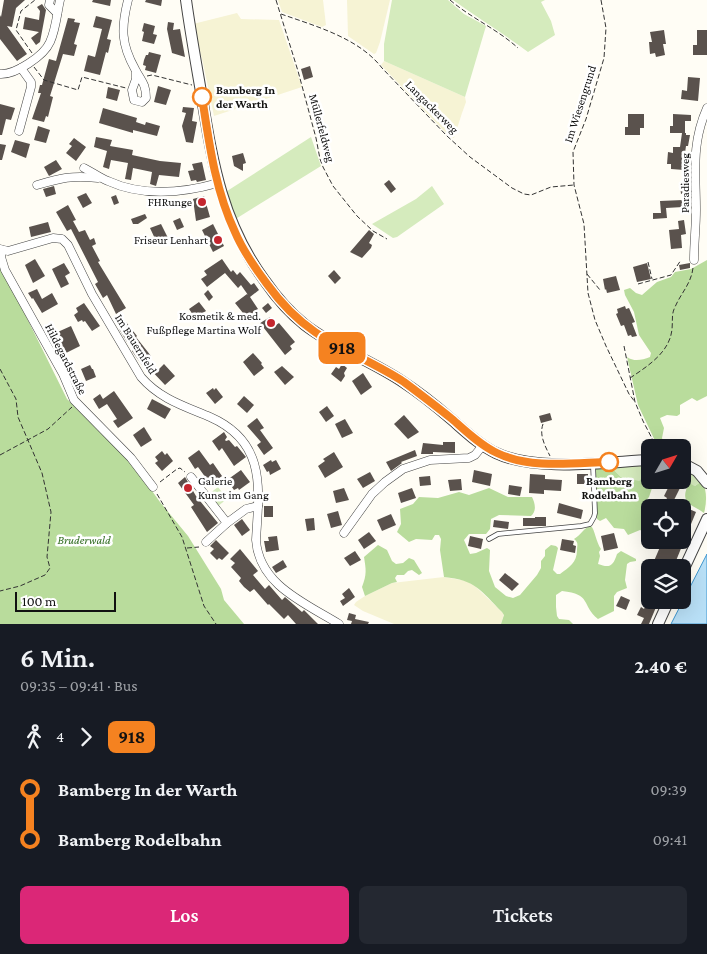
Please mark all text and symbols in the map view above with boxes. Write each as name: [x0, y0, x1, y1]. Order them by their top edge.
street label: Im Wiesengrund: [561, 63, 599, 144]
street label: Langackerweg: [403, 78, 462, 137]
place label: Bamberg In der Warth: [216, 83, 275, 111]
marker: Bamberg In der Warth: [192, 87, 212, 107]
street label: Müllerfeldweg: [306, 92, 338, 164]
street label: Paradiesweg: [678, 153, 692, 213]
place label: FHRunge: [148, 195, 192, 209]
marker: FHRunge: [196, 196, 208, 208]
place label: Friseur Lenhart: [134, 233, 209, 247]
marker: Friseur Lenhart: [212, 234, 224, 246]
place label: Kosmetik & med. Fußpflege Martina Wolf: [147, 309, 262, 337]
street label: Im Bauernfeld: [112, 311, 160, 377]
marker: Kosmetik & med. Fußpflege Martina Wolf: [265, 317, 277, 329]
street label: Hildegardstraße: [42, 321, 90, 397]
line badge: 918: [313, 332, 371, 364]
text: 918: [328, 338, 356, 358]
north arrow: [641, 439, 691, 489]
map controls: [641, 439, 691, 609]
marker: Bamberg Rodelbahn: [599, 452, 619, 472]
place label: Galerie Kunst im Gang: [198, 474, 269, 502]
place label: Bamberg Rodelbahn: [581, 474, 637, 502]
marker: Galerie Kunst im Gang: [182, 482, 194, 494]
button: locate: [641, 499, 691, 549]
park label: Bruderwald: [57, 533, 111, 547]
button: layers: [641, 559, 691, 609]
scale bar: [15, 589, 116, 612]
text: 100 m: [22, 593, 56, 609]
text: 6 Min.: [20, 642, 95, 673]
text: 2.40 €: [634, 656, 687, 677]
text: 09:35 – 09:41 · Bus: [20, 677, 137, 694]
icon: walk: [20, 723, 48, 751]
icon: forward: [72, 723, 100, 751]
text: 918: [118, 727, 145, 747]
text: 4: [56, 728, 64, 745]
text: Bamberg In der Warth: [58, 779, 237, 800]
text: 09:39: [651, 781, 687, 798]
text: Bamberg Rodelbahn: [58, 829, 222, 850]
text: 09:41: [653, 831, 687, 848]
button: Los: [20, 886, 349, 944]
button: Tickets: [359, 886, 687, 944]

